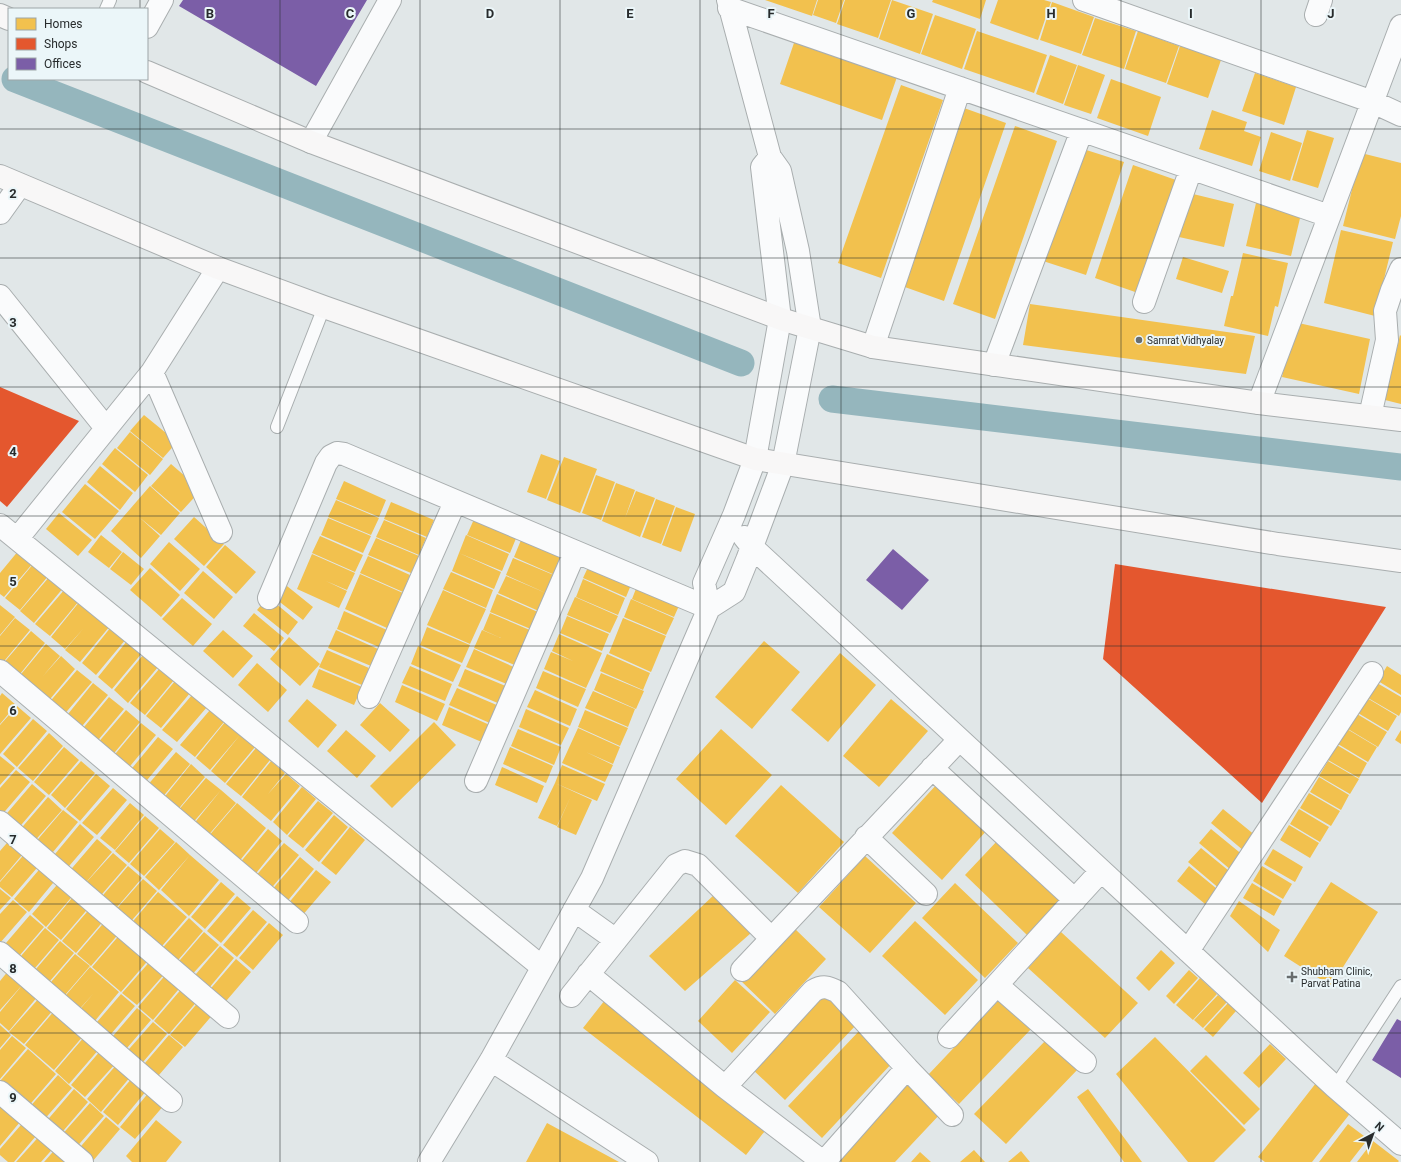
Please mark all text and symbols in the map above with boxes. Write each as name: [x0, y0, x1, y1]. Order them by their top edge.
text: B: [206, 6, 214, 21]
text: C: [346, 6, 355, 21]
text: D: [486, 6, 494, 21]
text: E: [626, 6, 634, 21]
text: F: [767, 6, 775, 21]
text: G: [907, 6, 916, 21]
text: H: [1046, 6, 1056, 21]
text: I: [1189, 6, 1193, 21]
text: J: [1327, 6, 1335, 21]
legend: [8, 8, 148, 80]
text: Homes: [44, 17, 82, 31]
text: Shops: [44, 37, 78, 51]
text: Offices: [44, 57, 81, 71]
text: 2: [9, 186, 17, 201]
text: 3: [9, 315, 17, 330]
marker: Samrat Vidhyalay: [1134, 335, 1144, 345]
place label: Samrat Vidhyalay: [1147, 335, 1224, 346]
text: 4: [9, 444, 17, 459]
text: 5: [9, 574, 17, 589]
text: 6: [9, 703, 17, 718]
text: 7: [9, 832, 17, 847]
text: 8: [9, 961, 17, 976]
place label: Shubham Clinic, Parvat Patina: [1301, 966, 1372, 989]
marker: Shubham Clinic, Parvat Patina: [1286, 971, 1298, 983]
text: 9: [9, 1090, 17, 1105]
north arrow: [1353, 1114, 1393, 1154]
text: N: [1372, 1119, 1387, 1134]

